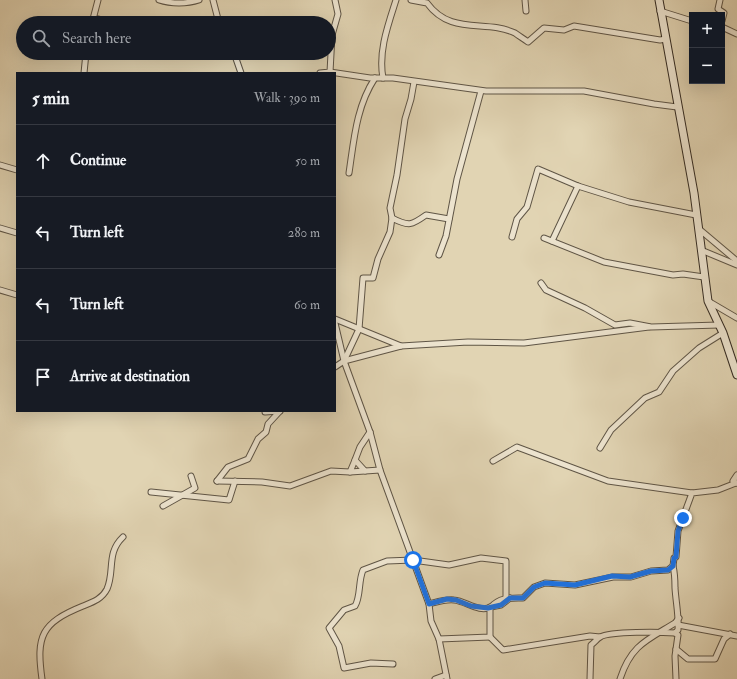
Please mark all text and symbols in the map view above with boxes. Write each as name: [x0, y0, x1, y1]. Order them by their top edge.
map controls: [689, 12, 725, 84]
button: +: [689, 12, 725, 48]
search box: [16, 16, 336, 60]
icon: search: [30, 27, 52, 49]
text: Search here: [62, 29, 131, 48]
button: −: [689, 48, 725, 84]
text: 5 min: [32, 88, 70, 109]
text: Walk · 390 m: [254, 90, 320, 106]
icon: ahead: [32, 150, 54, 172]
text: Continue: [70, 151, 126, 170]
text: 50 m: [295, 153, 320, 169]
icon: left: [32, 222, 54, 244]
text: Turn left: [70, 223, 124, 242]
text: 280 m: [288, 225, 320, 241]
icon: left: [32, 294, 54, 316]
text: Turn left: [70, 295, 124, 314]
text: 60 m: [294, 297, 320, 313]
icon: arrive: [32, 366, 54, 388]
text: Arrive at destination: [70, 367, 190, 386]
route end: [674, 509, 692, 527]
route start: [404, 551, 422, 569]

